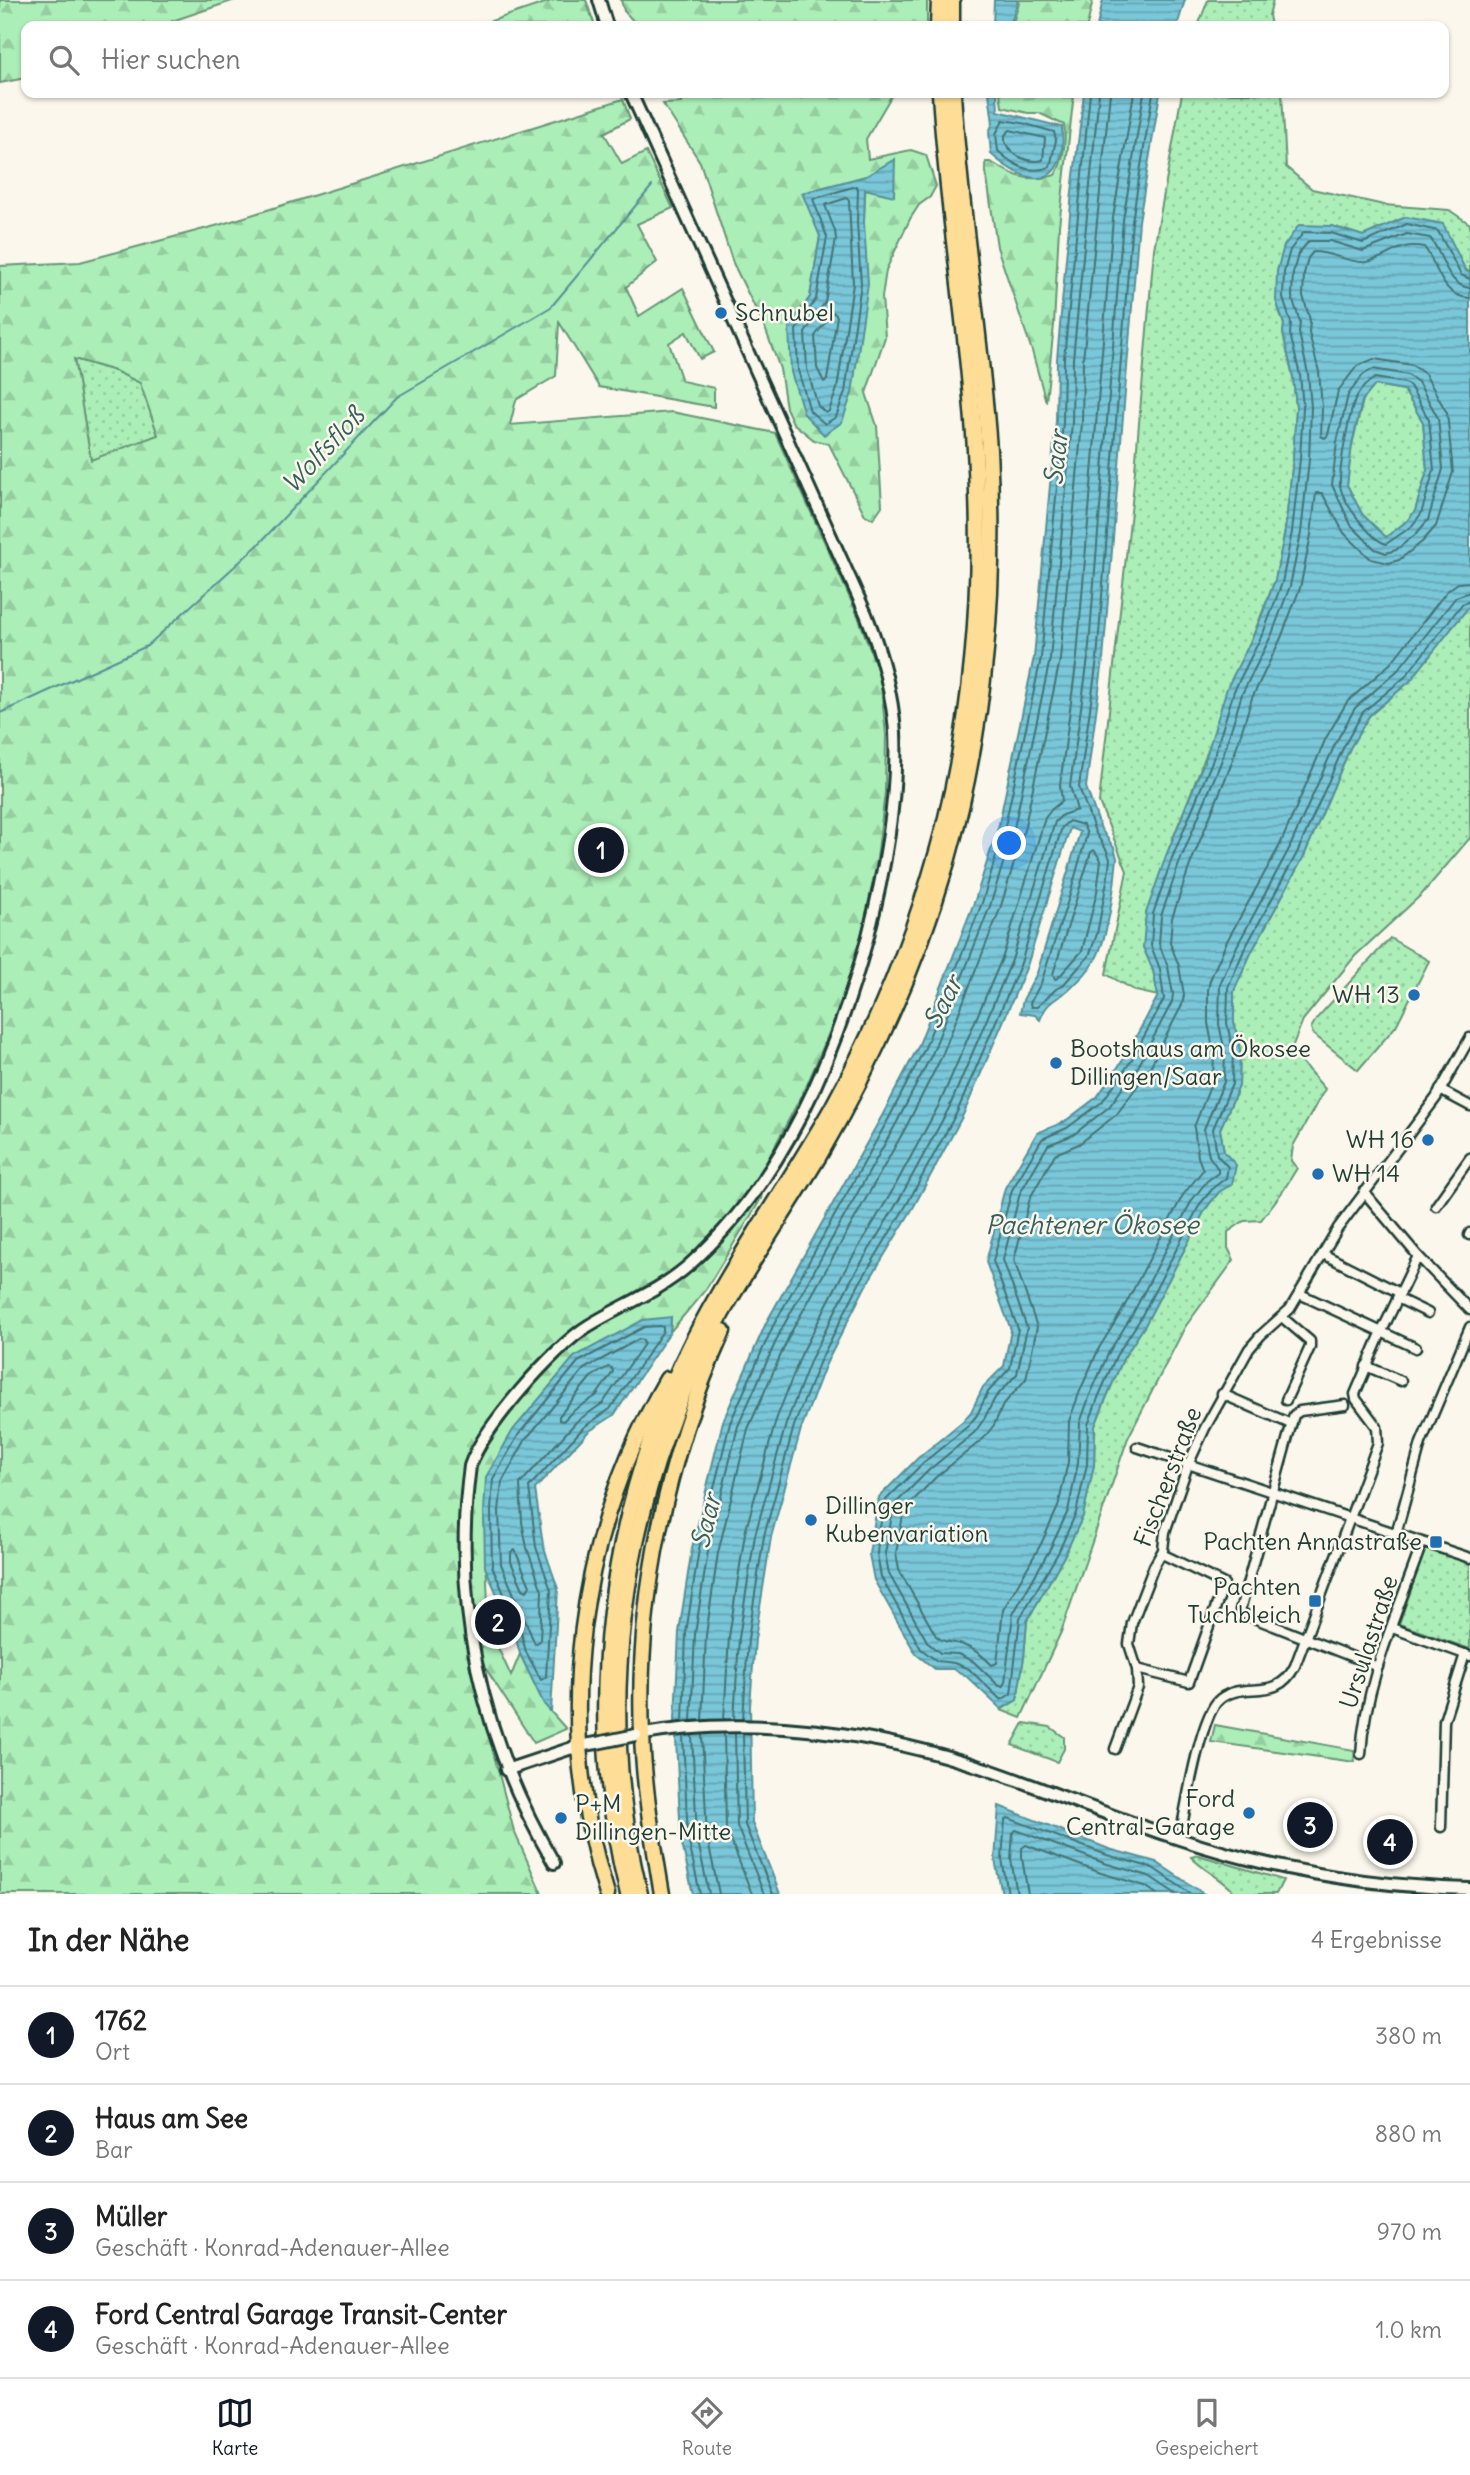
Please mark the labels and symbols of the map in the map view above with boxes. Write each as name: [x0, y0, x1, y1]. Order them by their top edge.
place label: Schnubel: [735, 297, 834, 327]
marker: Schnubel: [713, 305, 729, 321]
water label: Wolfsfloß: [274, 398, 372, 500]
water label: Saar: [1036, 426, 1075, 487]
pin: 1: [578, 824, 624, 876]
your location: [992, 826, 1026, 860]
water label: Saar: [915, 967, 971, 1034]
place label: WH 13: [1332, 979, 1400, 1009]
marker: WH 13: [1406, 987, 1422, 1003]
place label: Bootshaus am Ökosee Dillingen/Saar: [1070, 1033, 1311, 1091]
marker: Bootshaus am Ökosee Dillingen/Saar: [1048, 1055, 1064, 1071]
place label: WH 16: [1346, 1124, 1414, 1154]
marker: WH 16: [1420, 1132, 1436, 1148]
place label: WH 14: [1332, 1158, 1400, 1188]
marker: WH 14: [1310, 1166, 1326, 1182]
water label: Pachtener Ökosee: [985, 1208, 1201, 1241]
street label: Fischerstraße: [1127, 1403, 1207, 1551]
water label: Saar: [683, 1487, 729, 1551]
place label: Dillinger Kubenvariation: [825, 1490, 989, 1548]
marker: Dillinger Kubenvariation: [803, 1512, 819, 1528]
place label: Pachten Annastraße: [1203, 1526, 1422, 1556]
marker: Pachten Annastraße: [1428, 1534, 1444, 1550]
place label: Pachten Tuchbleich: [1187, 1571, 1301, 1629]
street label: Ursulastraße: [1332, 1571, 1404, 1712]
marker: Pachten Tuchbleich: [1307, 1593, 1323, 1609]
pin: 2: [475, 1596, 521, 1648]
place label: Ford Central-Garage: [1066, 1783, 1235, 1841]
place label: P+M Dillingen-Mitte: [575, 1788, 731, 1846]
pin: 3: [1287, 1799, 1333, 1851]
marker: Ford Central-Garage: [1241, 1805, 1257, 1821]
marker: P+M Dillingen-Mitte: [553, 1810, 569, 1826]
pin: 4: [1367, 1816, 1413, 1868]

